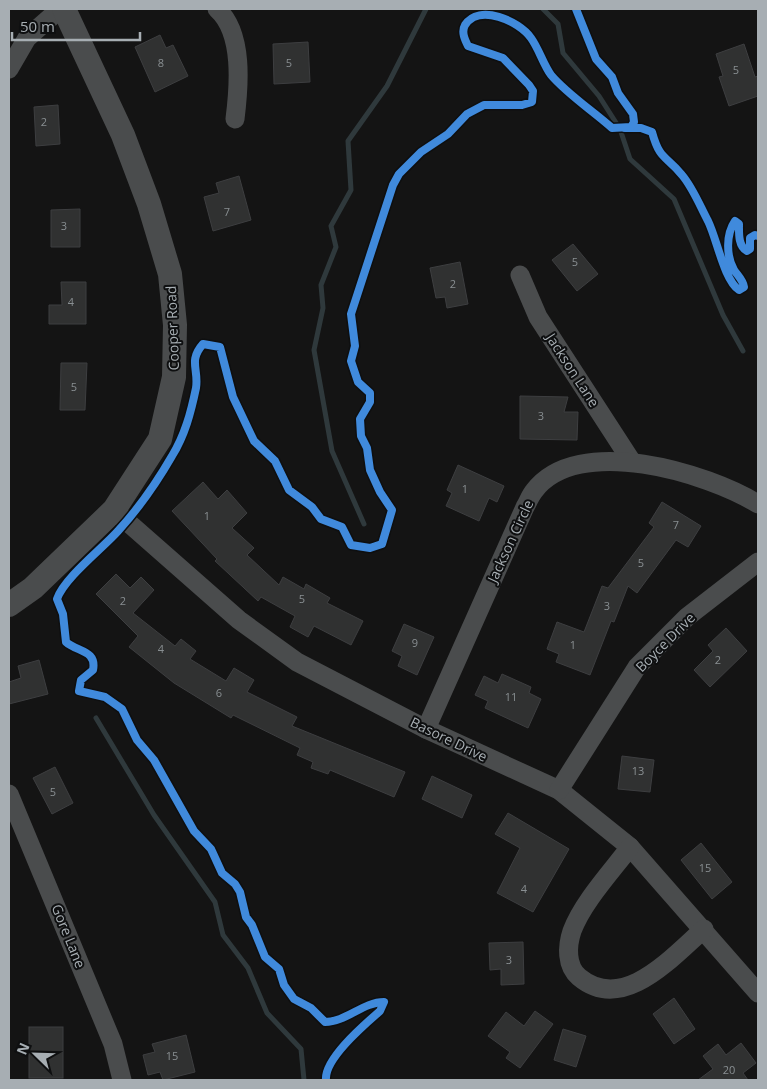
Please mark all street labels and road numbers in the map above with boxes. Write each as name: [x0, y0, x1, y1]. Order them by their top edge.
street label: Cooper Road: [161, 285, 183, 371]
street label: Jackson Lane: [541, 328, 604, 411]
street label: Jackson Circle: [482, 496, 537, 587]
street label: Boyce Drive: [631, 608, 699, 676]
street label: Basore Drive: [407, 712, 491, 766]
street label: Gore Lane: [48, 901, 90, 971]

